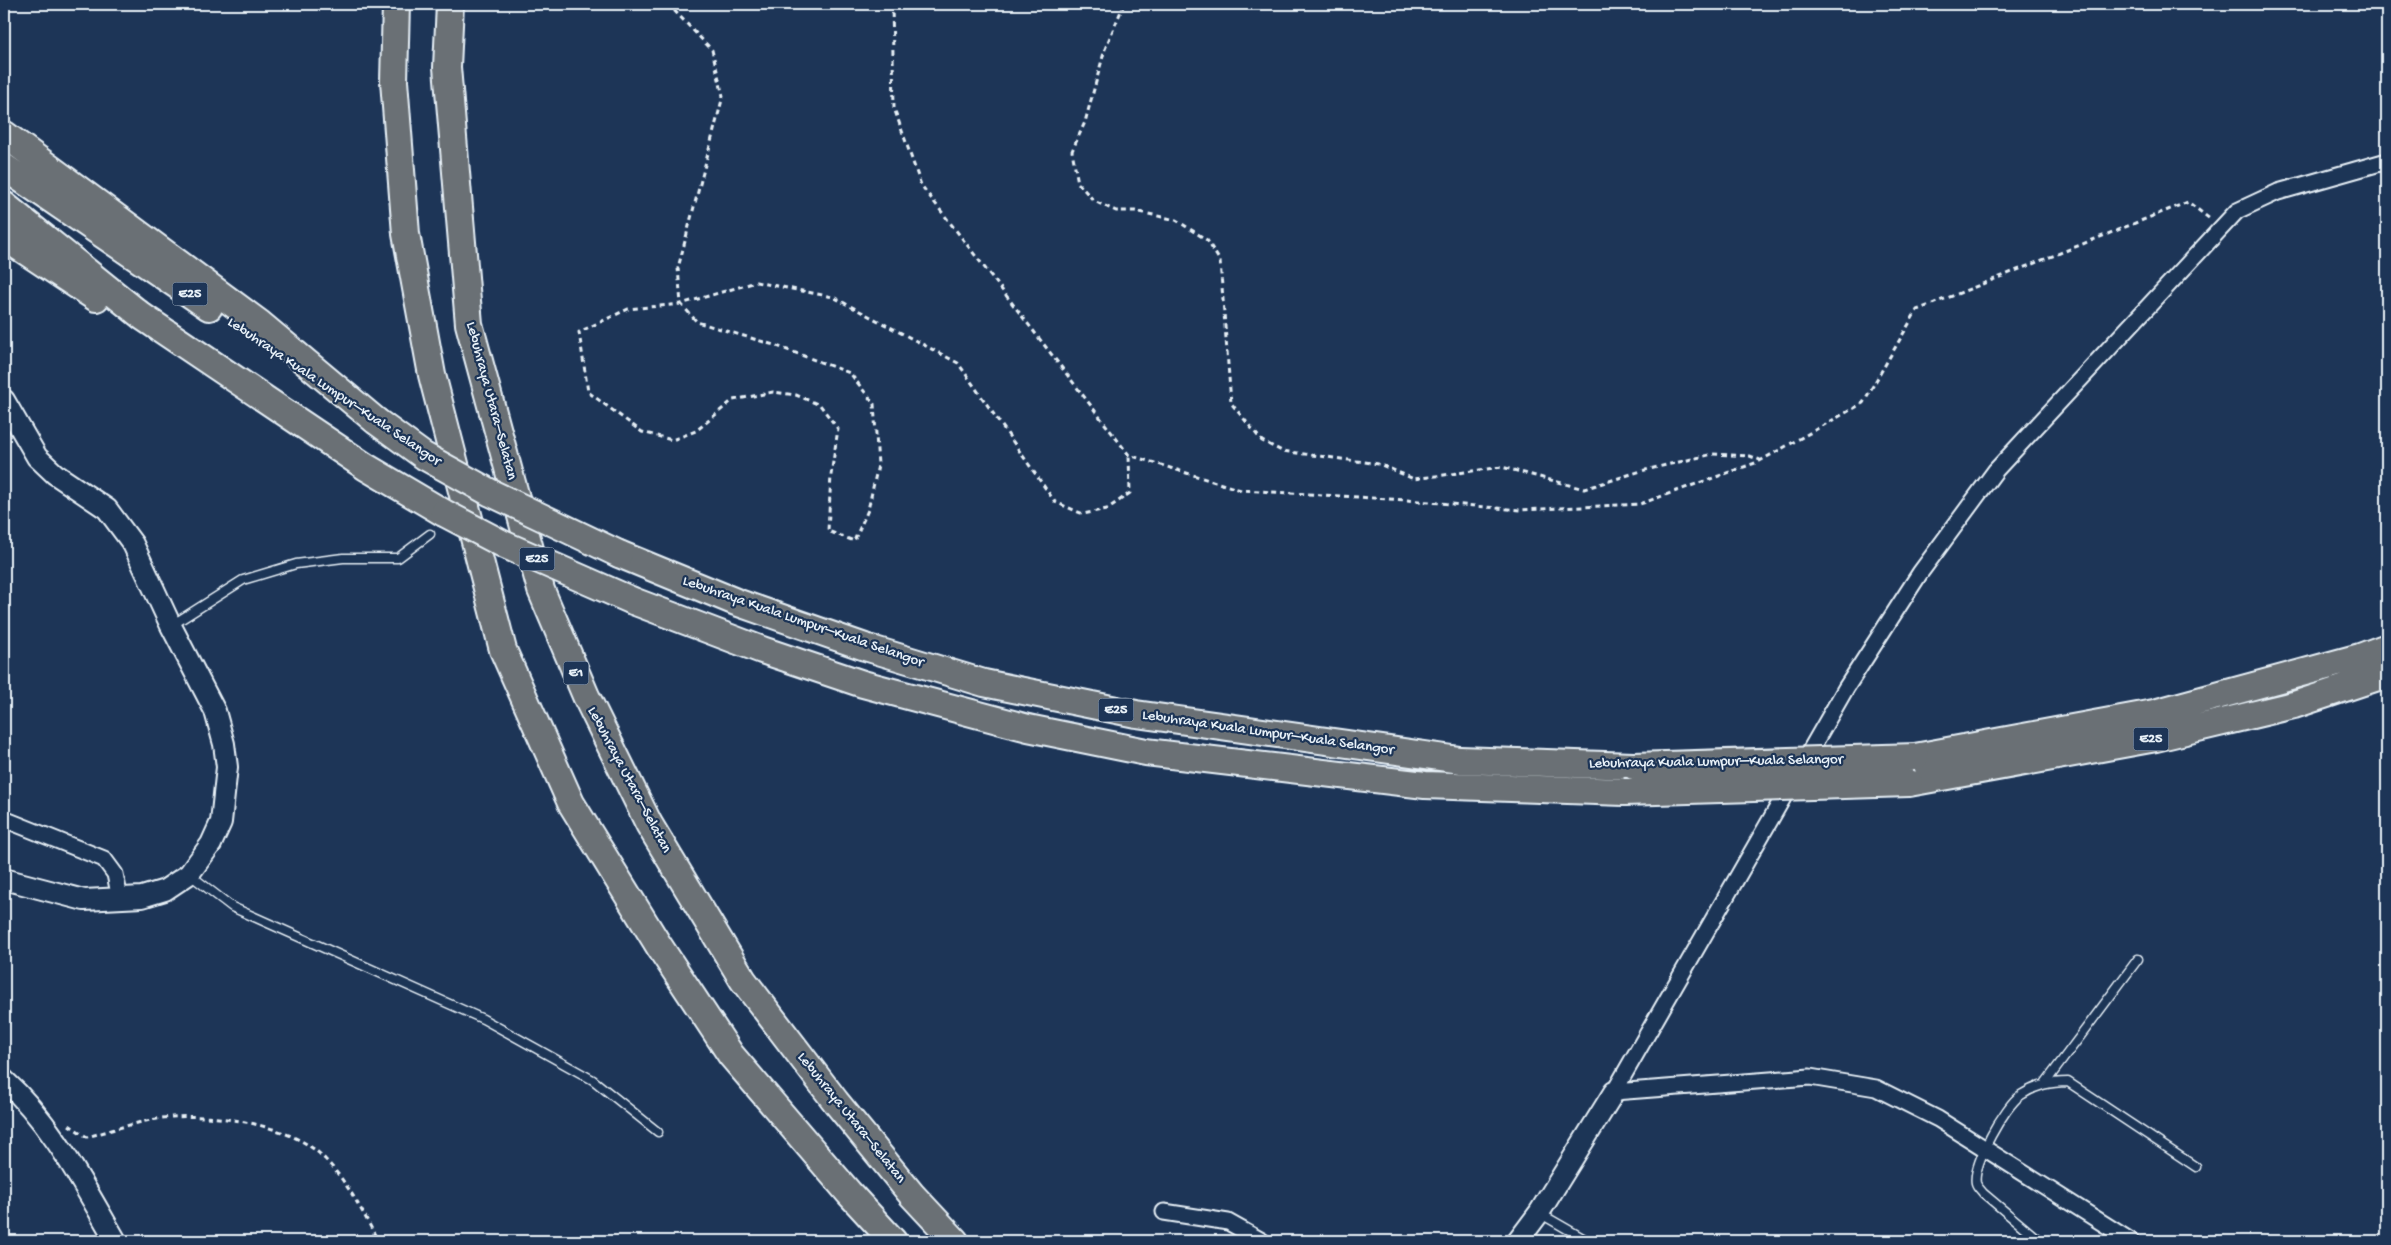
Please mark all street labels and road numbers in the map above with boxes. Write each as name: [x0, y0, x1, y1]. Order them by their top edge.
road number: E25: [172, 282, 208, 306]
street label: Lebuhraya Kuala Lumpur–Kuala Selangor: [224, 314, 446, 471]
street label: Lebuhraya Utara–Selatan: [461, 320, 521, 482]
road number: E25: [520, 548, 554, 570]
street label: Lebuhraya Kuala Lumpur–Kuala Selangor: [680, 572, 928, 672]
road number: E1: [564, 661, 588, 684]
road number: E25: [1098, 698, 1134, 722]
street label: Lebuhraya Utara–Selatan: [583, 704, 675, 856]
street label: Lebuhraya Kuala Lumpur–Kuala Selangor: [1141, 706, 1397, 760]
road number: E25: [2134, 728, 2168, 751]
street label: Lebuhraya Kuala Lumpur–Kuala Selangor: [1589, 751, 1845, 773]
street label: Lebuhraya Utara–Selatan: [793, 1049, 909, 1187]

